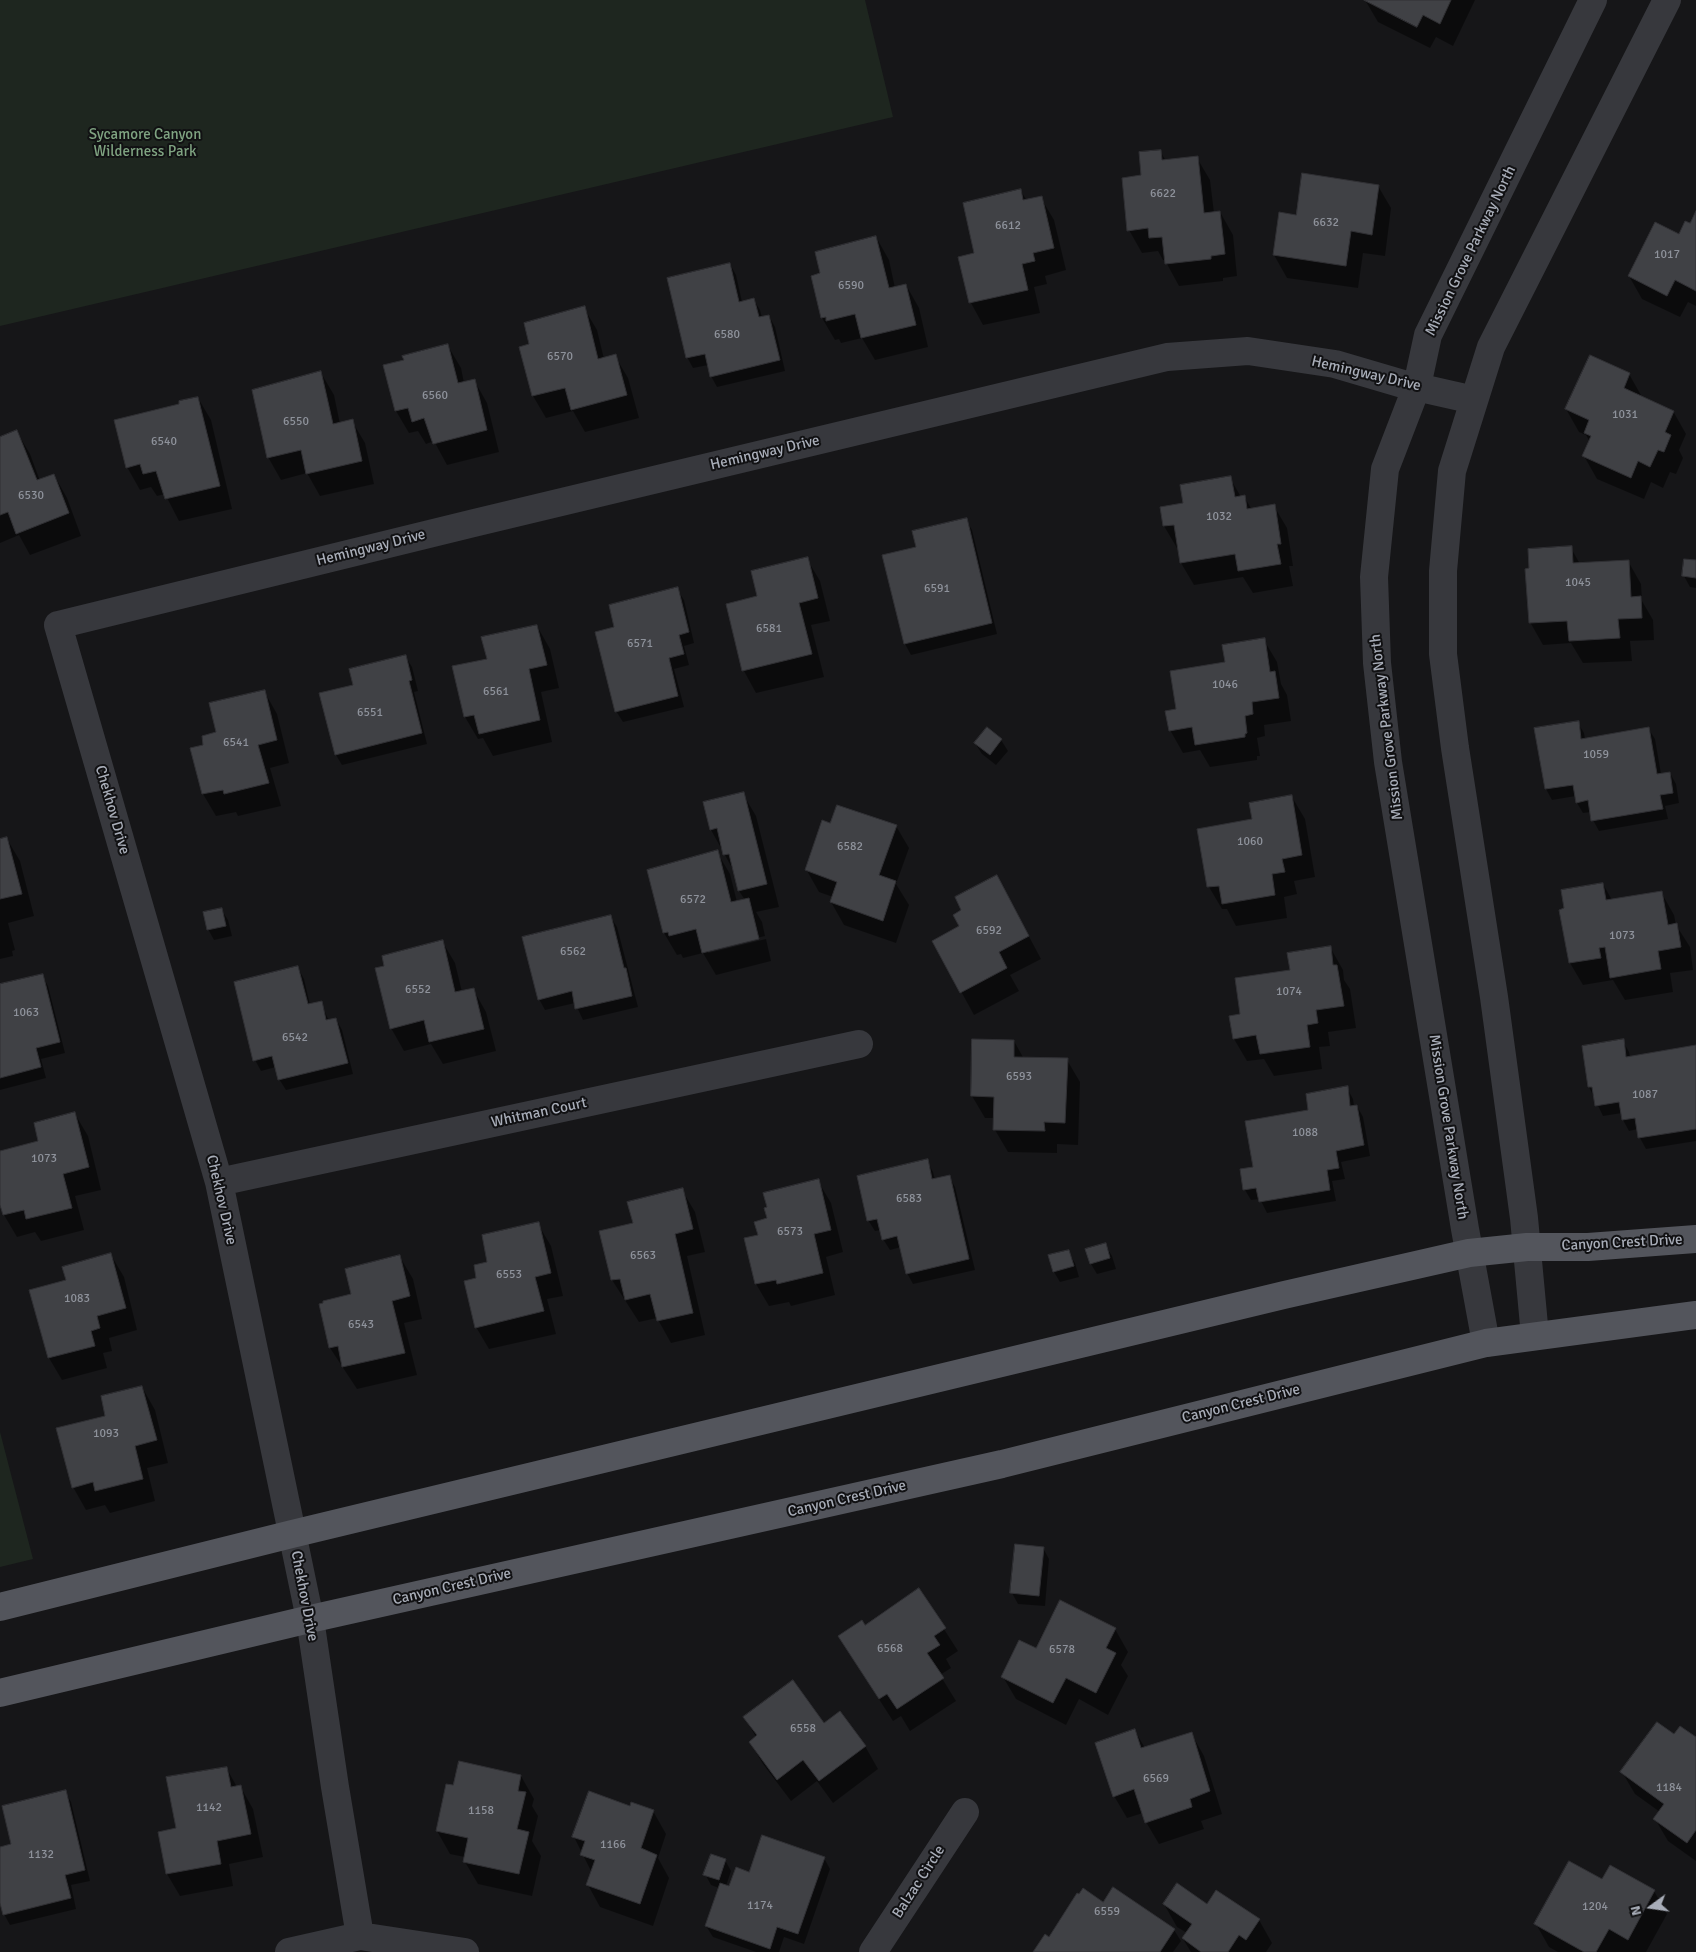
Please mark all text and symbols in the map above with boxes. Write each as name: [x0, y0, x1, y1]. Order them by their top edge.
park label: Sycamore Canyon Wilderness Park: [89, 126, 201, 161]
street label: Mission Grove Parkway North: [1422, 163, 1520, 339]
house number: 6622: [1150, 187, 1176, 201]
house number: 6632: [1313, 216, 1339, 230]
house number: 6612: [995, 219, 1021, 233]
house number: 1017: [1654, 248, 1680, 262]
house number: 6590: [838, 279, 864, 293]
house number: 6580: [714, 328, 740, 342]
house number: 6570: [547, 350, 573, 364]
street label: Hemingway Drive: [1310, 353, 1422, 395]
house number: 6560: [422, 389, 448, 403]
house number: 1031: [1612, 408, 1638, 422]
house number: 6550: [283, 415, 309, 429]
street label: Hemingway Drive: [709, 432, 821, 474]
house number: 6540: [151, 435, 177, 449]
house number: 6530: [18, 489, 44, 503]
house number: 1032: [1206, 510, 1232, 524]
street label: Hemingway Drive: [315, 526, 427, 570]
house number: 1045: [1565, 576, 1591, 590]
house number: 6591: [924, 582, 950, 596]
house number: 6581: [756, 622, 782, 636]
street label: Mission Grove Parkway North: [1367, 633, 1407, 821]
house number: 6571: [627, 637, 653, 651]
house number: 1046: [1212, 678, 1238, 692]
house number: 6561: [483, 685, 509, 699]
house number: 6551: [357, 706, 383, 720]
house number: 6541: [223, 736, 249, 750]
house number: 1059: [1583, 748, 1609, 762]
street label: Chekhov Drive: [91, 763, 133, 857]
house number: 1060: [1237, 835, 1263, 849]
house number: 6582: [837, 840, 863, 854]
house number: 6572: [680, 893, 706, 907]
house number: 6592: [976, 924, 1002, 938]
house number: 1073: [1609, 929, 1635, 943]
house number: 6562: [560, 945, 586, 959]
house number: 6552: [405, 983, 431, 997]
house number: 1074: [1276, 985, 1302, 999]
house number: 1063: [13, 1006, 39, 1020]
house number: 6542: [282, 1031, 308, 1045]
street label: Mission Grove Parkway North: [1424, 1033, 1472, 1221]
house number: 6593: [1006, 1070, 1032, 1084]
house number: 1087: [1632, 1088, 1658, 1102]
street label: Whitman Court: [490, 1094, 588, 1132]
house number: 1088: [1292, 1126, 1318, 1140]
house number: 1073: [31, 1152, 57, 1166]
street label: Chekhov Drive: [202, 1153, 240, 1247]
house number: 6583: [896, 1192, 922, 1206]
house number: 6573: [777, 1225, 803, 1239]
street label: Canyon Crest Drive: [1561, 1231, 1683, 1255]
house number: 6563: [630, 1249, 656, 1263]
house number: 6553: [496, 1268, 522, 1282]
house number: 1083: [64, 1292, 90, 1306]
house number: 6543: [348, 1318, 374, 1332]
street label: Canyon Crest Drive: [1180, 1381, 1302, 1427]
house number: 1093: [93, 1427, 119, 1441]
street label: Canyon Crest Drive: [786, 1477, 908, 1521]
street label: Chekhov Drive: [286, 1549, 322, 1643]
street label: Canyon Crest Drive: [391, 1565, 513, 1609]
house number: 6568: [877, 1642, 903, 1656]
house number: 6578: [1049, 1643, 1075, 1657]
house number: 6558: [790, 1722, 816, 1736]
house number: 6569: [1143, 1772, 1169, 1786]
house number: 1184: [1656, 1781, 1682, 1795]
house number: 1142: [196, 1801, 222, 1815]
house number: 1158: [468, 1804, 494, 1818]
house number: 1166: [600, 1838, 626, 1852]
street label: Balzac Circle: [889, 1842, 949, 1922]
house number: 1132: [28, 1848, 54, 1862]
north arrow: [1626, 1882, 1676, 1932]
house number: 1174: [747, 1899, 773, 1913]
house number: 1204: [1582, 1900, 1608, 1914]
text: N: [1627, 1904, 1645, 1918]
house number: 6559: [1094, 1905, 1120, 1919]

